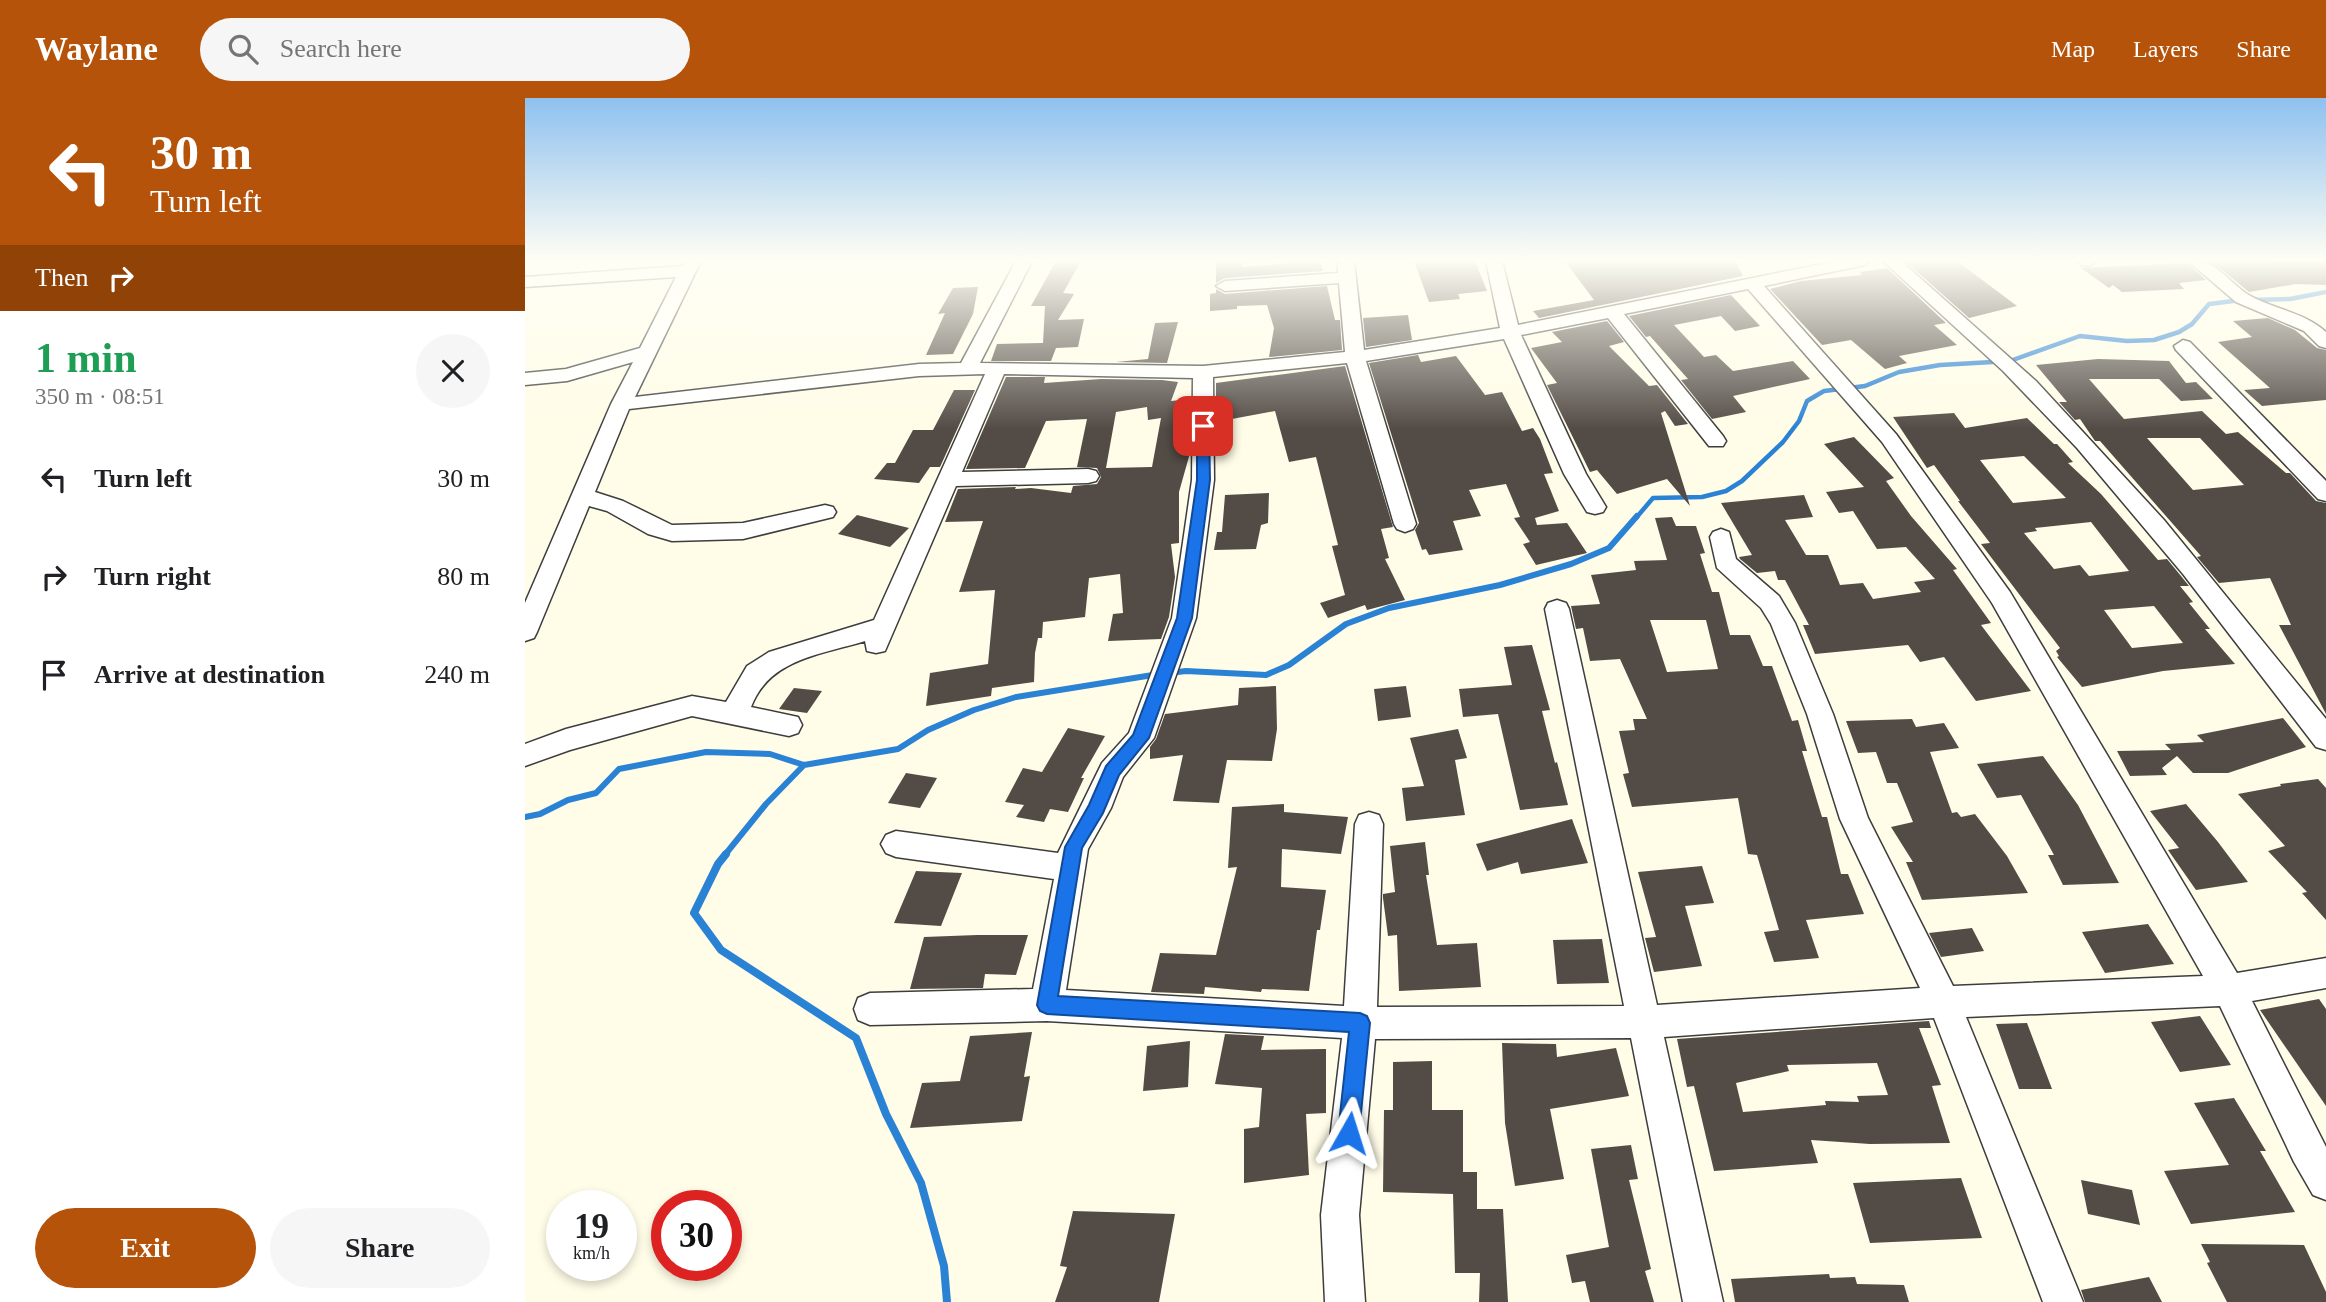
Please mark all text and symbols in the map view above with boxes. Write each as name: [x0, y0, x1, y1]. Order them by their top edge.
search box: [200, 18, 690, 81]
icon: search: [224, 30, 262, 68]
text: Waylane: [35, 31, 158, 67]
text: Search here: [280, 34, 402, 63]
text: Map: [2051, 36, 2095, 62]
text: Layers: [2133, 36, 2198, 62]
text: Share: [2236, 36, 2291, 62]
text: 30 m: [150, 125, 252, 180]
icon: left: [35, 126, 126, 217]
text: Turn left: [150, 183, 262, 219]
icon: right: [102, 259, 140, 297]
text: Then: [35, 263, 88, 292]
button: close: [416, 334, 490, 408]
text: 1 min: [35, 335, 137, 381]
text: 350 m · 08:51: [35, 384, 165, 409]
pin: [1173, 396, 1233, 456]
icon: arrive: [1184, 407, 1222, 445]
icon: left: [35, 460, 73, 498]
text: Turn left: [94, 464, 192, 493]
text: 30 m: [437, 464, 490, 493]
icon: right: [35, 558, 73, 596]
text: Turn right: [94, 562, 211, 591]
text: 80 m: [437, 562, 490, 591]
icon: arrive: [35, 656, 73, 694]
text: Arrive at destination: [94, 660, 325, 689]
text: 240 m: [424, 660, 490, 689]
position arrow: [1312, 1096, 1386, 1170]
speed limit sign: 30: [651, 1190, 742, 1281]
text: 19: [574, 1207, 609, 1246]
button: Exit: [35, 1208, 256, 1288]
button: Share: [270, 1208, 490, 1288]
text: km/h: [573, 1243, 610, 1263]

